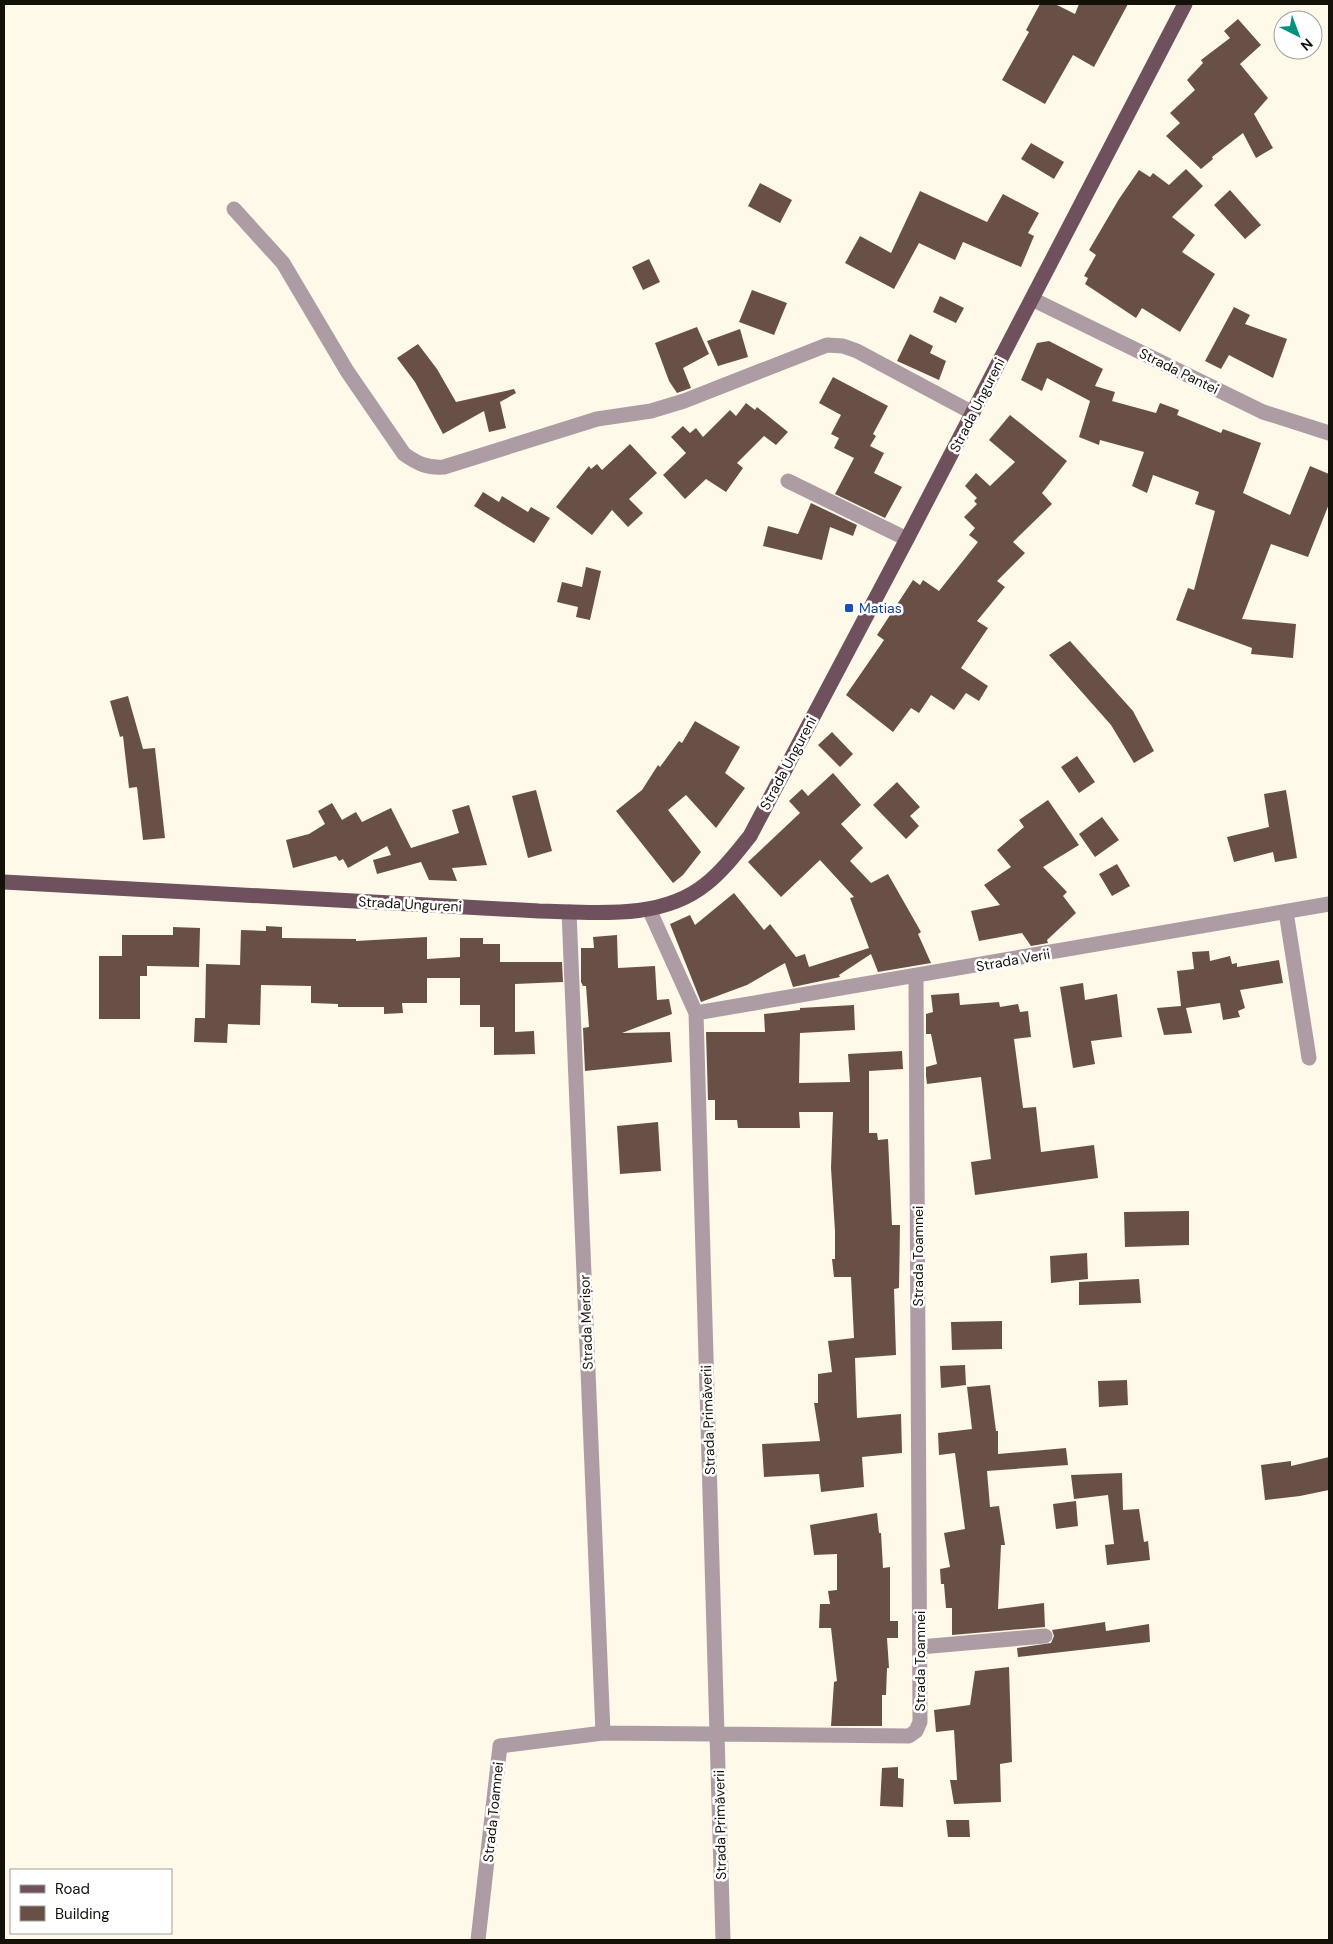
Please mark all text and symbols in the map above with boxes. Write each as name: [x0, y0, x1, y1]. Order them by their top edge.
north arrow: [1273, 10, 1323, 60]
text: N: [1297, 35, 1317, 55]
street label: Strada Pantei: [1136, 344, 1222, 398]
street label: Strada Ungureni: [945, 355, 1009, 455]
place label: Matias: [859, 599, 902, 617]
marker: Matias: [843, 602, 855, 614]
street label: Strada Ungureni: [756, 713, 820, 813]
street label: Strada Ungureni: [358, 892, 462, 916]
street label: Strada Verii: [975, 945, 1051, 975]
street label: Strada Toamnei: [909, 1206, 927, 1306]
street label: Strada Merișor: [575, 1274, 597, 1370]
street label: Strada Primăverii: [697, 1365, 719, 1475]
street label: Strada Toamnei: [911, 1611, 929, 1711]
street label: Strada Toamnei: [479, 1761, 507, 1863]
street label: Strada Primăverii: [710, 1770, 730, 1880]
legend: [10, 1869, 172, 1934]
text: Road: [55, 1879, 90, 1899]
text: Building: [55, 1904, 110, 1924]

